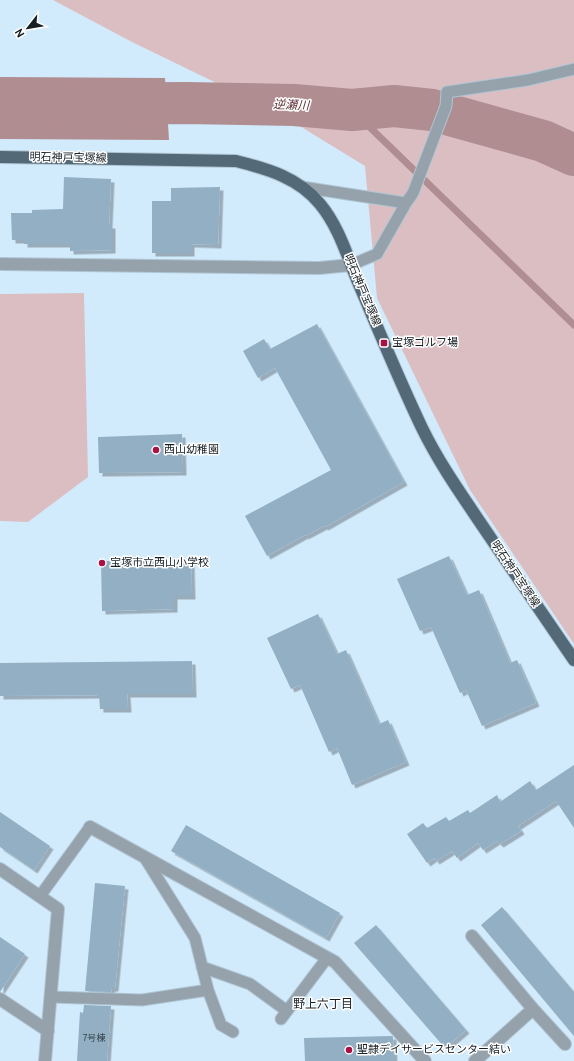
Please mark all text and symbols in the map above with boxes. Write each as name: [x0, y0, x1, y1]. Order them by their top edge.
north arrow: [8, 8, 48, 48]
text: N: [12, 26, 28, 40]
water label: 逆瀬川: [273, 97, 311, 115]
street label: 明石神戸宝塚線: [29, 150, 107, 166]
street label: 明石神戸宝塚線: [341, 252, 383, 328]
place label: 宝塚ゴルフ場: [392, 336, 458, 350]
marker: 宝塚ゴルフ場: [379, 338, 389, 348]
place label: 西山幼稚園: [164, 443, 219, 457]
marker: 西山幼稚園: [151, 445, 161, 455]
street label: 明石神戸宝塚線: [488, 538, 542, 610]
place label: 宝塚市立西山小学校: [110, 556, 209, 570]
marker: 宝塚市立西山小学校: [97, 558, 107, 568]
district label: 野上六丁目: [293, 997, 353, 1013]
house number: 7号棟: [83, 1032, 106, 1044]
place label: 聖隷デイサービスセンター結い: [357, 1043, 511, 1057]
marker: 聖隷デイサービスセンター結い: [344, 1045, 354, 1055]

